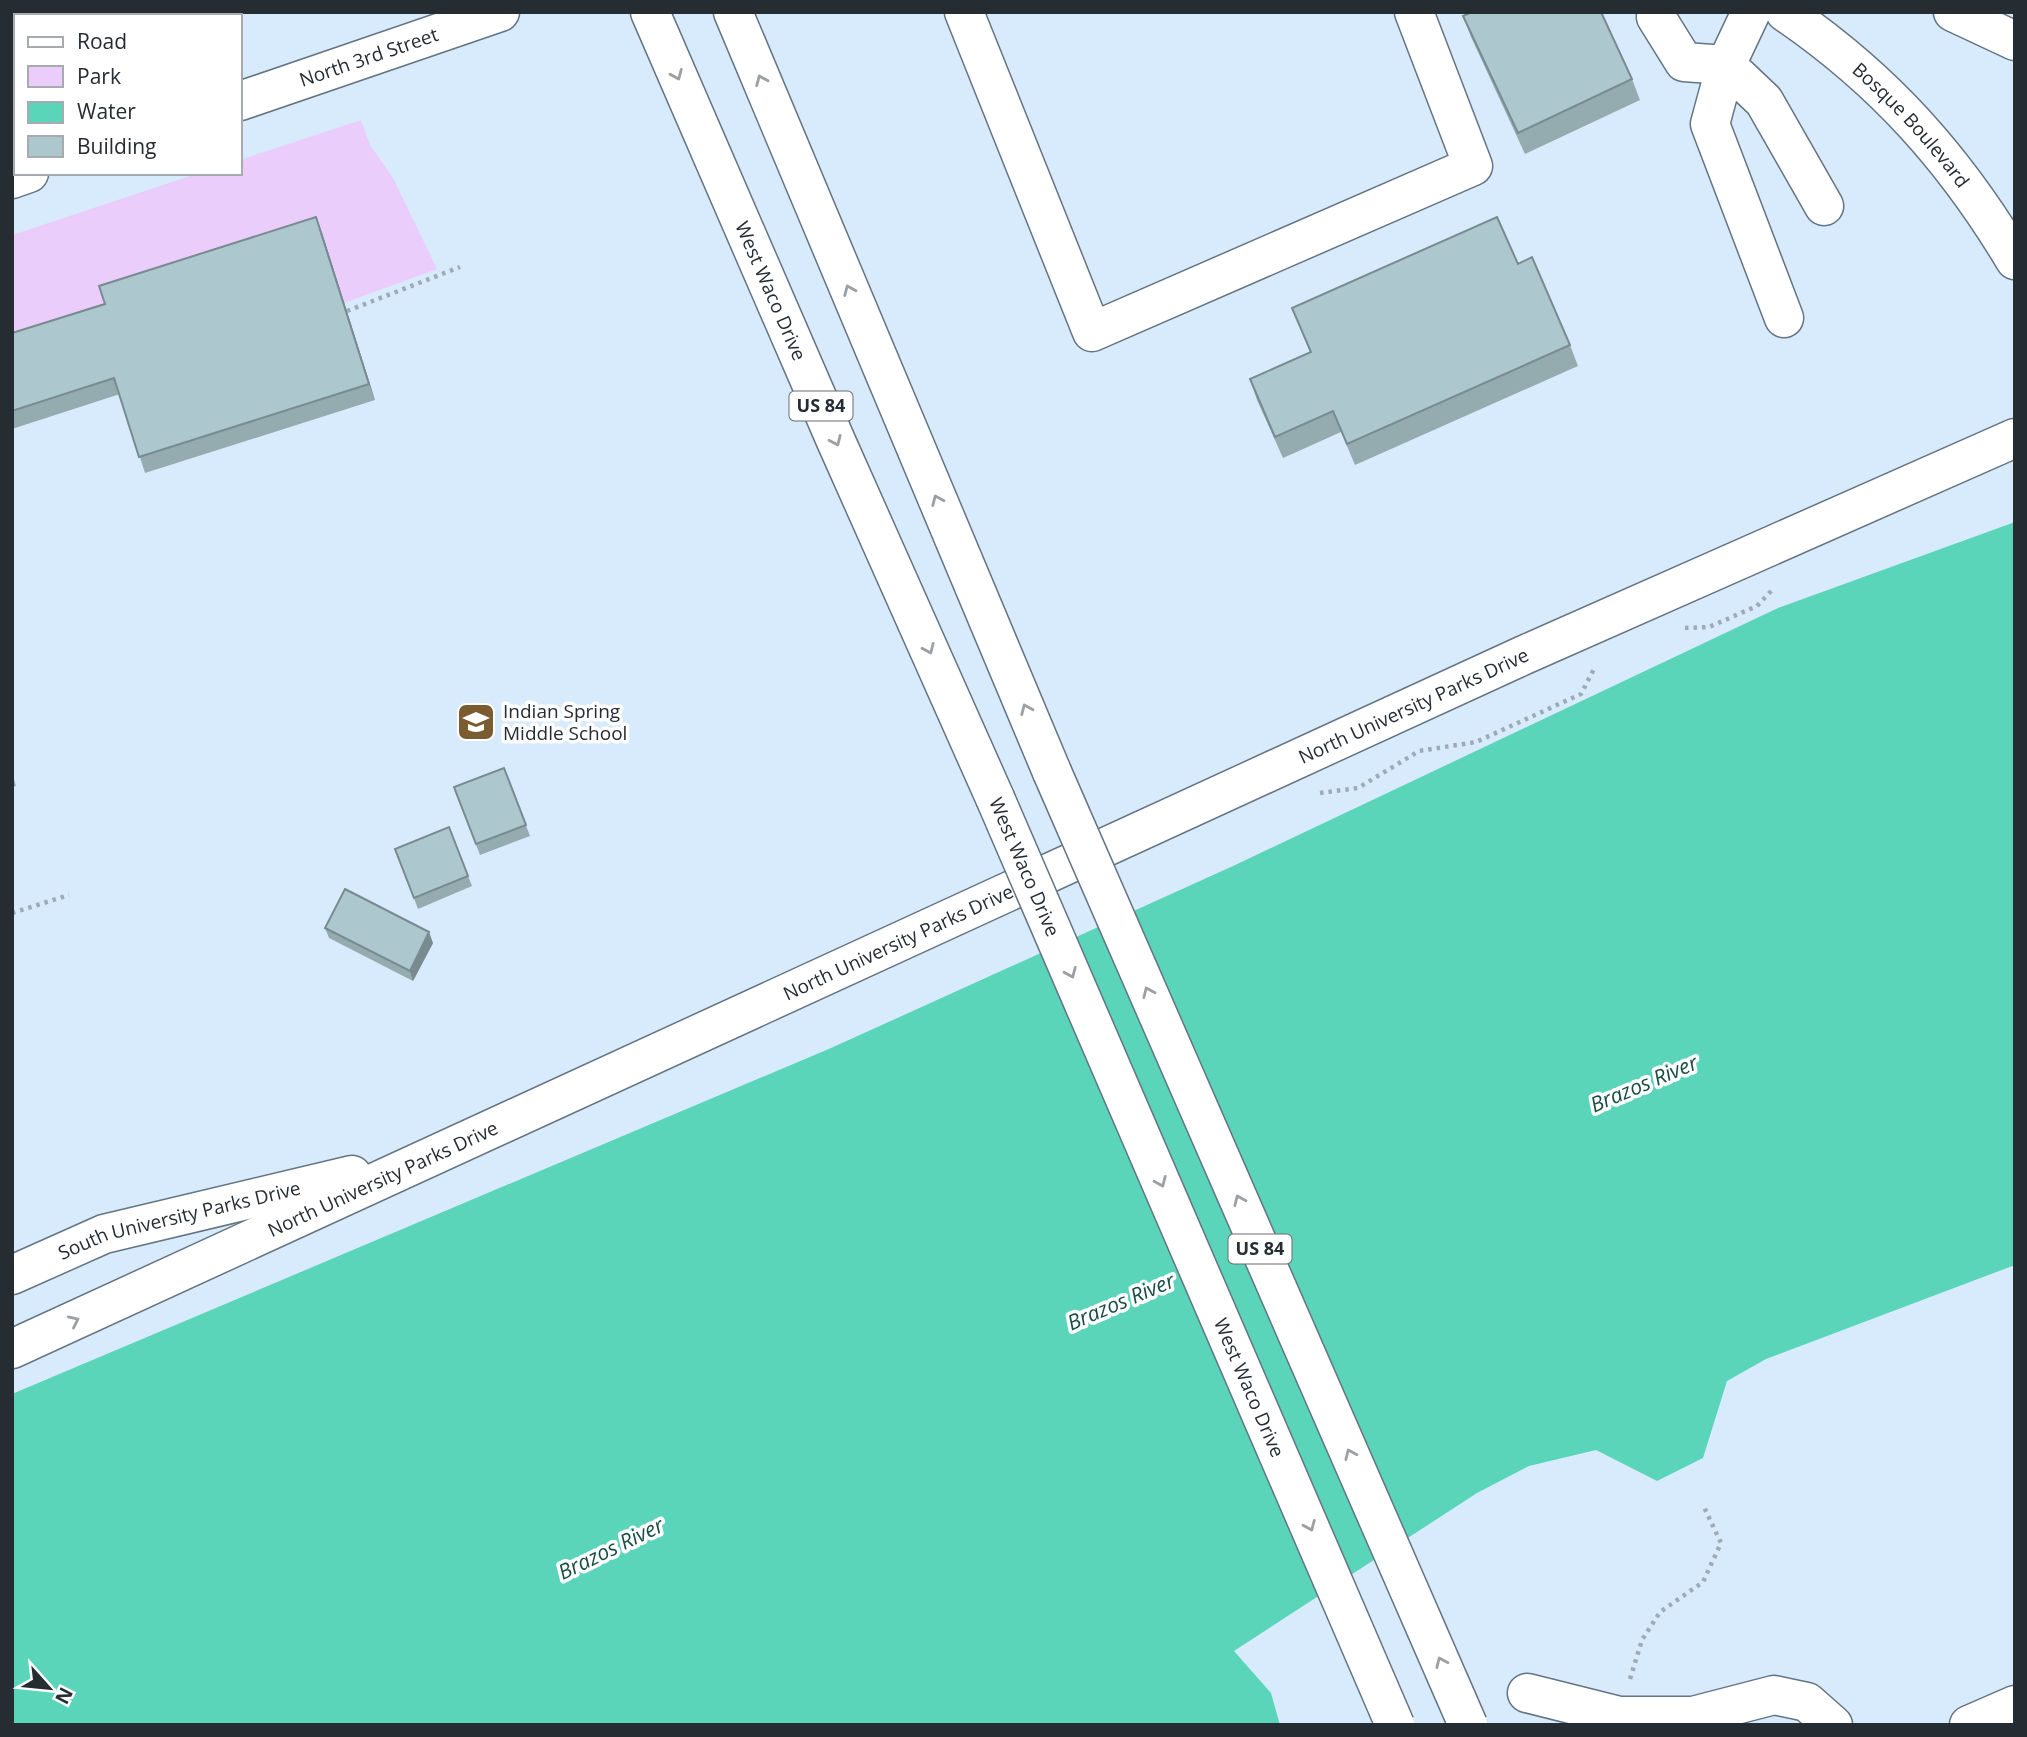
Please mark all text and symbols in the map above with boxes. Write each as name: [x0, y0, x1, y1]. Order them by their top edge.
legend: [14, 14, 242, 175]
street label: North 3rd Street: [296, 21, 442, 93]
text: Road: [77, 27, 127, 55]
street label: Bosque Boulevard: [1847, 57, 1976, 193]
text: Park: [77, 62, 121, 90]
one-way arrow: [669, 68, 683, 80]
one-way arrow: [755, 75, 769, 88]
text: Water: [77, 97, 136, 125]
text: Building: [77, 132, 156, 160]
street label: West Waco Drive: [729, 217, 813, 364]
one-way arrow: [844, 285, 858, 297]
road number: US 84: [790, 392, 852, 420]
one-way arrow: [828, 434, 842, 446]
one-way arrow: [932, 494, 946, 506]
one-way arrow: [921, 641, 935, 654]
street label: North University Parks Drive: [1294, 642, 1533, 770]
place label: Indian Spring Middle School: [503, 698, 627, 746]
school or university icon: Indian Spring Middle School: [455, 701, 497, 743]
one-way arrow: [1020, 704, 1034, 716]
street label: West Waco Drive: [983, 793, 1066, 940]
street label: North University Parks Drive: [779, 878, 1017, 1006]
one-way arrow: [1063, 966, 1077, 978]
one-way arrow: [1142, 987, 1156, 999]
water label: Brazos River: [1586, 1048, 1702, 1118]
street label: North University Parks Drive: [264, 1115, 502, 1243]
street label: South University Parks Drive: [54, 1175, 303, 1266]
one-way arrow: [1153, 1175, 1167, 1187]
one-way arrow: [1233, 1195, 1247, 1208]
road number: US 84: [1228, 1234, 1292, 1264]
water label: Brazos River: [1063, 1266, 1179, 1336]
street label: West Waco Drive: [1208, 1314, 1291, 1461]
one-way arrow: [67, 1315, 79, 1329]
one-way arrow: [1344, 1449, 1358, 1461]
water label: Brazos River: [553, 1510, 669, 1586]
one-way arrow: [1301, 1519, 1315, 1531]
north arrow: [14, 1653, 84, 1723]
one-way arrow: [1435, 1657, 1449, 1669]
text: N: [49, 1683, 79, 1709]

